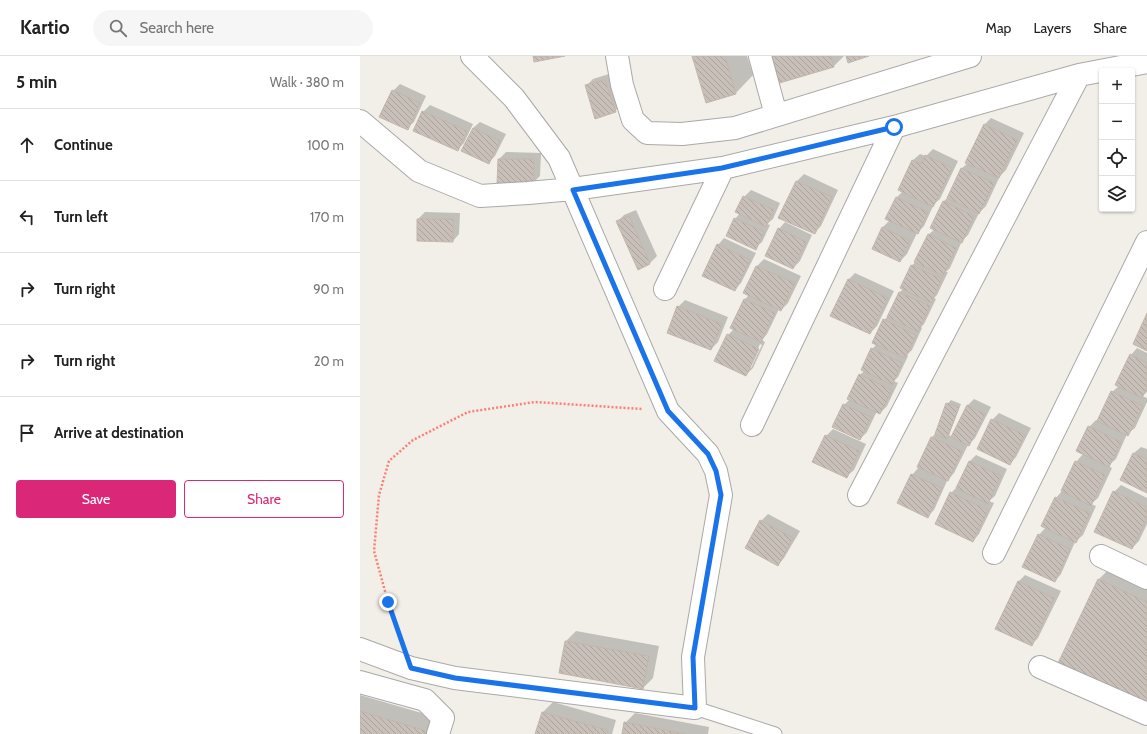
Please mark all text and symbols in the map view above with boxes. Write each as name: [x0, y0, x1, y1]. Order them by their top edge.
search box: [93, 10, 373, 46]
text: Kartio: [20, 16, 69, 39]
icon: search: [107, 17, 129, 39]
text: Search here: [139, 19, 214, 37]
text: Map: [986, 19, 1011, 37]
text: Layers: [1033, 19, 1071, 37]
text: Share: [1093, 19, 1127, 37]
map controls: [1099, 68, 1135, 212]
button: +: [1099, 68, 1135, 104]
text: 5 min: [16, 72, 57, 92]
text: Walk · 380 m: [270, 74, 344, 90]
button: −: [1099, 104, 1135, 140]
route start: [885, 118, 903, 136]
icon: ahead: [16, 134, 38, 156]
text: Continue: [54, 136, 113, 154]
text: 100 m: [307, 137, 344, 153]
button: locate: [1099, 140, 1135, 176]
button: layers: [1099, 176, 1135, 212]
icon: left: [16, 206, 38, 228]
text: Turn left: [54, 208, 108, 226]
text: 170 m: [310, 209, 344, 225]
icon: right: [16, 278, 38, 300]
text: Turn right: [54, 280, 115, 298]
text: 90 m: [313, 281, 344, 297]
icon: right: [16, 350, 38, 372]
text: Turn right: [54, 352, 115, 370]
text: 20 m: [314, 353, 344, 369]
icon: arrive: [16, 422, 38, 444]
text: Arrive at destination: [54, 424, 184, 442]
button: Save: [16, 480, 176, 518]
button: Share: [184, 480, 344, 518]
route end: [379, 593, 397, 611]

